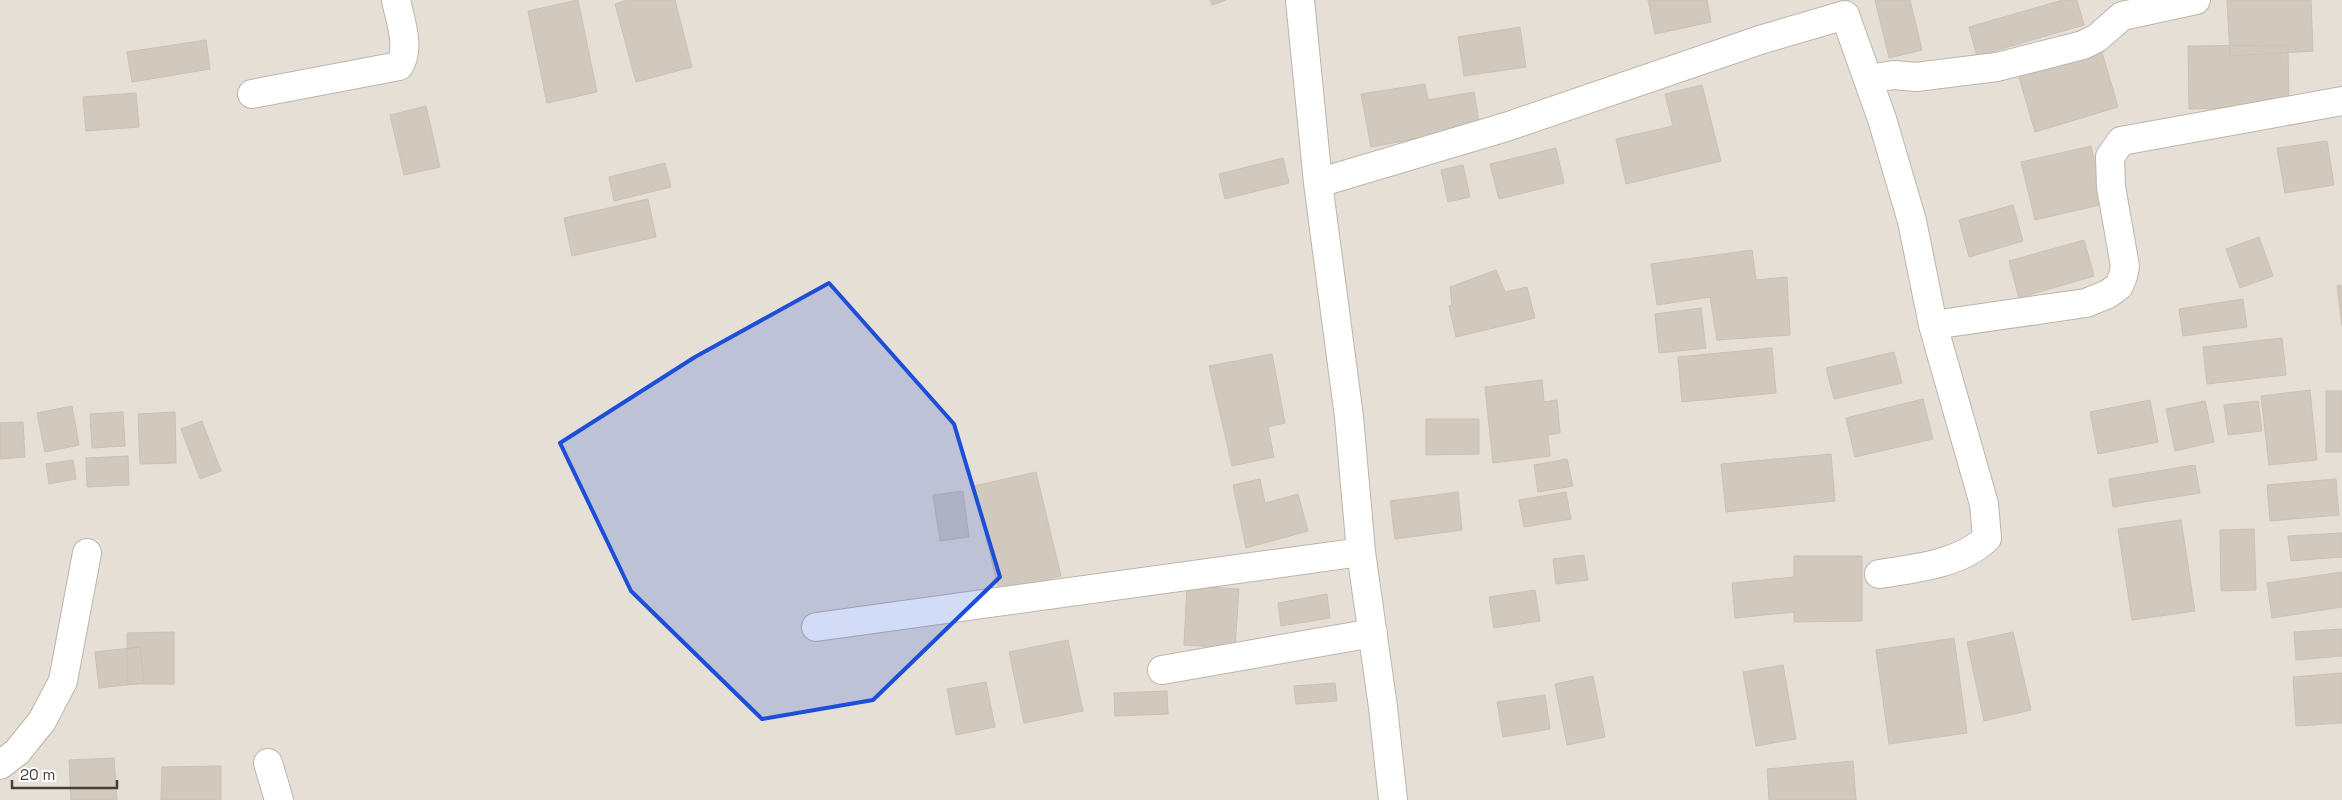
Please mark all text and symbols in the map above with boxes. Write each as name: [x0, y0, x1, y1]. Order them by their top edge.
scale bar: [12, 758, 118, 790]
text: 20 m: [20, 765, 55, 784]

